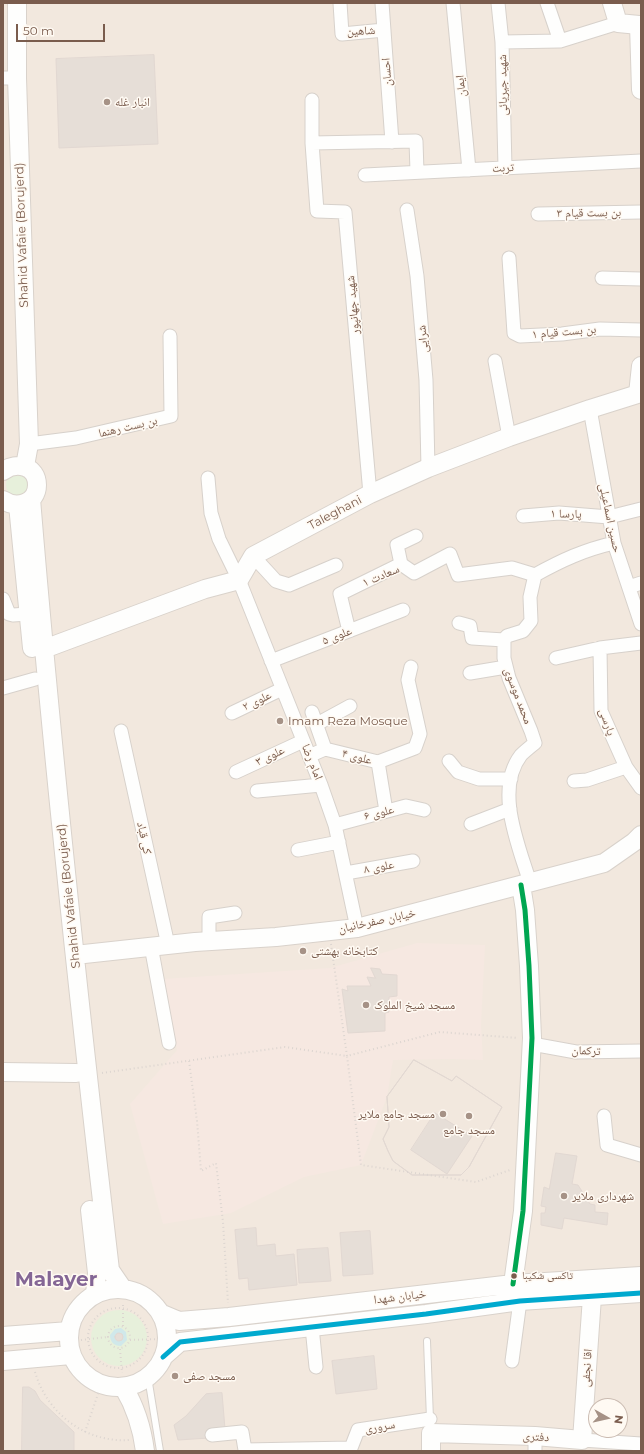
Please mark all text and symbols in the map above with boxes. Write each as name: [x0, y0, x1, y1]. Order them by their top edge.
scale bar: [18, 16, 107, 42]
text: 50 m: [23, 23, 54, 38]
street label: شاهین: [347, 23, 375, 39]
street label: شهید جیریائی: [495, 54, 511, 116]
street label: احسان: [379, 57, 395, 87]
street label: ایمان: [453, 74, 469, 98]
place label: انبار غله: [115, 95, 150, 109]
marker: انبار غله: [102, 97, 112, 107]
street label: تربت: [492, 160, 514, 176]
street label: Shahid Vafaie (Borujerd): [12, 162, 32, 308]
street label: بن بست قیام ۳: [557, 205, 621, 221]
street label: شهید جهانپور: [343, 275, 363, 335]
street label: بن بست قیام ۱: [531, 322, 597, 342]
street label: شرایی: [415, 324, 431, 354]
street label: بن بست رهنما: [97, 413, 159, 441]
street label: حسین اسماعیلی: [596, 482, 624, 554]
street label: Taleghani: [306, 493, 364, 533]
street label: پارسا ۱: [550, 507, 582, 521]
street label: سعادت ۱: [360, 562, 402, 590]
street label: علوی ۵: [320, 624, 354, 648]
street label: محمد موسوی: [501, 666, 535, 726]
street label: علوی ۲: [240, 688, 274, 714]
street label: پارسی: [596, 706, 618, 738]
place label: Imam Reza Mosque: [288, 714, 408, 728]
marker: Imam Reza Mosque: [275, 716, 285, 726]
street label: امام رضا: [298, 742, 326, 782]
street label: علوی ۳: [253, 743, 287, 769]
street label: علوی ۴: [340, 746, 374, 768]
street label: علوی ۶: [362, 802, 396, 824]
street label: کی قباد: [134, 820, 154, 856]
street label: Shahid Vafaie (Borujerd): [54, 823, 84, 969]
street label: علوی ۸: [363, 857, 395, 877]
street label: خیابان صفرخانیان: [337, 906, 417, 936]
place label: کتابخانه بهشتی: [311, 944, 378, 958]
marker: کتابخانه بهشتی: [298, 946, 308, 956]
place label: مسجد شیخ الملوک: [374, 998, 455, 1012]
marker: مسجد شیخ الملوک: [361, 1000, 371, 1010]
street label: ترکمان: [571, 1043, 601, 1059]
place label: مسجد جامع ملایر: [358, 1107, 435, 1121]
marker: مسجد جامع ملایر: [438, 1109, 448, 1119]
marker: مسجد جامع: [464, 1111, 474, 1121]
place label: مسجد جامع: [443, 1123, 495, 1137]
place label: شهرداری ملایر: [572, 1189, 634, 1203]
marker: شهرداری ملایر: [559, 1191, 569, 1201]
district label: Malayer: [15, 1268, 97, 1292]
place label: تاکسی شکیبا: [522, 1269, 573, 1283]
marker: تاکسی شکیبا: [509, 1271, 519, 1281]
street label: خیابان شهدا: [373, 1287, 427, 1307]
street label: اقا نجفی: [578, 1348, 596, 1388]
place label: مسجد صفی: [183, 1369, 236, 1383]
marker: مسجد صفی: [170, 1371, 180, 1381]
north arrow: [588, 1398, 628, 1438]
text: N: [611, 1414, 626, 1425]
street label: سروری: [364, 1418, 396, 1436]
street label: دفتری: [522, 1429, 550, 1445]

